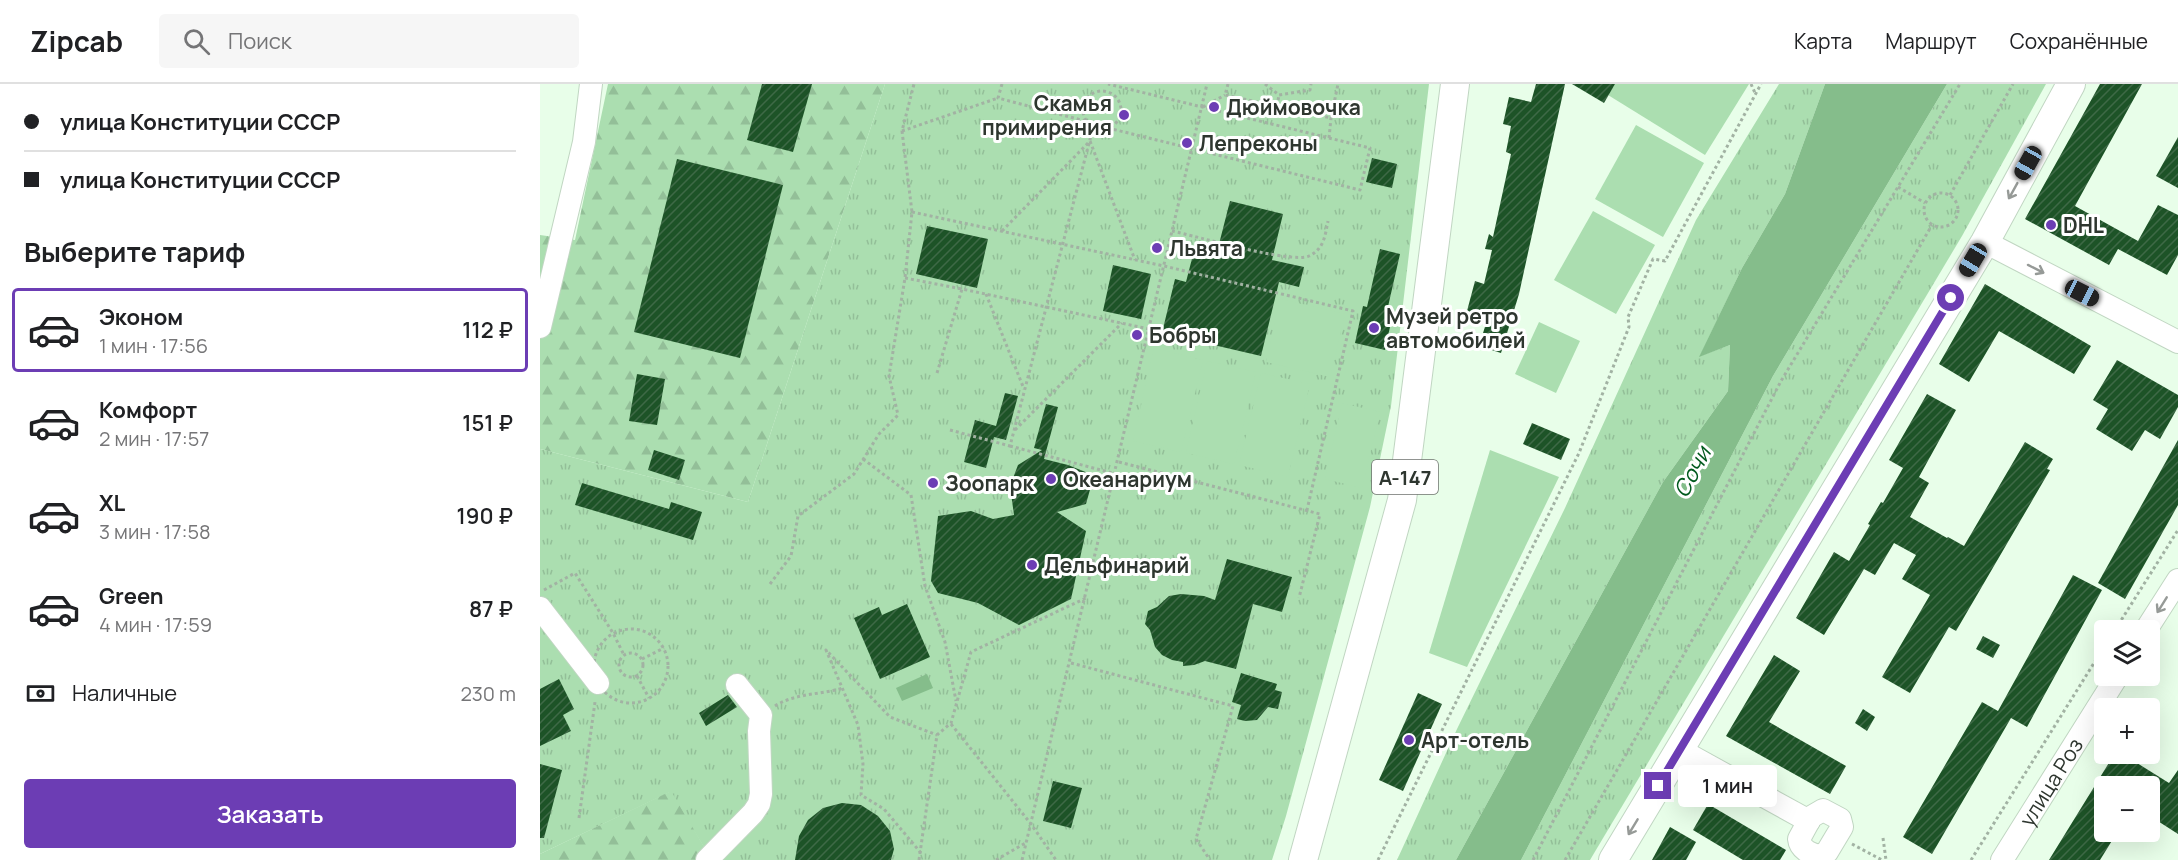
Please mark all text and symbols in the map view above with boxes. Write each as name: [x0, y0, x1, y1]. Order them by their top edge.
search box: [159, 14, 579, 68]
text: Zipcab: [30, 22, 123, 60]
icon: search: [180, 25, 213, 58]
text: Поиск: [228, 26, 292, 56]
text: Карта: [1794, 27, 1852, 55]
text: Маршрут: [1885, 27, 1977, 55]
text: Сохранённые: [2010, 27, 2148, 55]
place label: Скамья примирения: [982, 89, 1112, 141]
place label: Дюймовочка: [1226, 93, 1361, 121]
marker: Дюймовочка: [1207, 100, 1221, 114]
text: улица Конституции СССР: [60, 107, 340, 137]
marker: Скамья примирения: [1117, 108, 1131, 122]
place label: Лепреконы: [1199, 129, 1318, 157]
marker: Лепреконы: [1180, 136, 1194, 150]
car: [2011, 143, 2045, 183]
text: улица Конституции СССР: [60, 165, 340, 195]
one-way arrow: [2006, 182, 2018, 199]
place label: DHL: [2063, 211, 2104, 239]
marker: DHL: [2044, 218, 2058, 232]
text: Выберите тариф: [24, 233, 245, 270]
place label: Львята: [1169, 234, 1243, 262]
car: [1956, 240, 1990, 280]
marker: Львята: [1150, 241, 1164, 255]
one-way arrow: [2027, 263, 2044, 275]
car: [2062, 277, 2102, 309]
route start: [1937, 284, 1964, 311]
text: Эконом: [99, 302, 183, 332]
place label: Музей ретро автомобилей: [1386, 302, 1525, 354]
icon: car: [27, 303, 81, 357]
text: 112 ₽: [462, 315, 513, 345]
place label: Бобры: [1149, 321, 1216, 349]
marker: Музей ретро автомобилей: [1367, 321, 1381, 335]
marker: Бобры: [1130, 328, 1144, 342]
text: 1 мин · 17:56: [99, 332, 208, 359]
text: Комфорт: [99, 395, 197, 425]
icon: car: [27, 396, 81, 450]
text: 151 ₽: [462, 408, 513, 438]
text: 2 мин · 17:57: [99, 425, 209, 452]
water label: Сочи: [1666, 440, 1718, 503]
road number: А-147: [1372, 460, 1438, 494]
place label: Океанариум: [1063, 465, 1192, 493]
place label: Зоопарк: [945, 469, 1034, 497]
marker: Океанариум: [1044, 472, 1058, 486]
marker: Зоопарк: [926, 476, 940, 490]
text: XL: [99, 488, 125, 518]
icon: car: [27, 489, 81, 543]
text: 190 ₽: [457, 501, 513, 531]
text: 3 мин · 17:58: [99, 518, 211, 545]
place label: Дельфинарий: [1044, 551, 1189, 579]
marker: Дельфинарий: [1025, 558, 1039, 572]
text: Green: [99, 581, 164, 611]
icon: car: [27, 582, 81, 636]
text: 87 ₽: [469, 594, 513, 624]
one-way arrow: [2156, 596, 2168, 613]
text: 4 мин · 17:59: [99, 611, 212, 638]
map controls: [2094, 620, 2160, 842]
button: layers: [2094, 620, 2160, 686]
icon: cash: [24, 677, 57, 710]
text: Наличные: [72, 678, 177, 708]
text: 230 m: [460, 680, 516, 707]
button: +: [2094, 698, 2160, 764]
place label: Арт-отель: [1421, 726, 1529, 754]
marker: Арт-отель: [1402, 733, 1416, 747]
street label: улица Роз: [2013, 733, 2089, 831]
callout: 1 мин: [1679, 765, 1778, 807]
route end: [1644, 772, 1671, 799]
text: 1 мин: [1702, 772, 1753, 799]
button: −: [2094, 776, 2160, 842]
button: Заказать: [24, 779, 516, 848]
one-way arrow: [1626, 818, 1638, 835]

